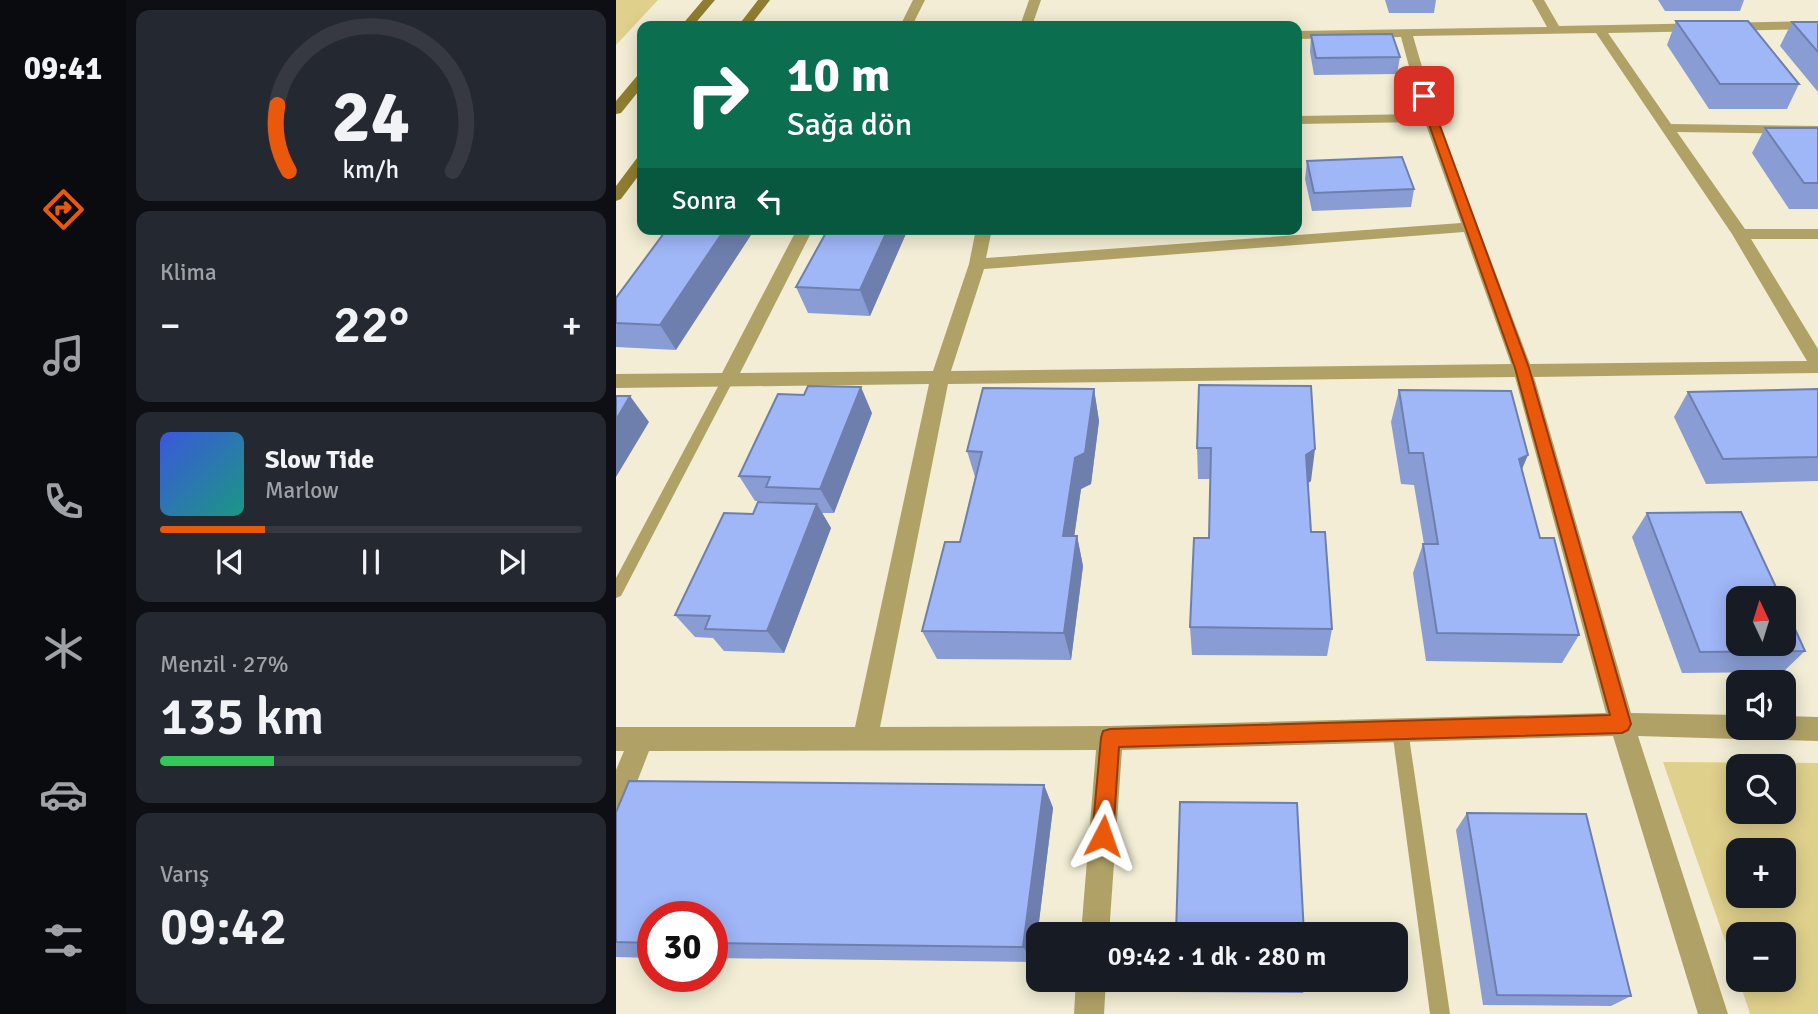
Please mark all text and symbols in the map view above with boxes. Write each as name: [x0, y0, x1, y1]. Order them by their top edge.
text: 10 m: [787, 45, 890, 105]
text: 09:41: [24, 49, 102, 88]
icon: right: [672, 49, 763, 140]
pin: [1394, 66, 1454, 126]
text: 24: [332, 74, 410, 163]
icon: arrive: [1405, 77, 1443, 115]
text: Sağa dön: [787, 105, 912, 144]
text: km/h: [343, 154, 399, 185]
icon: left: [751, 182, 789, 220]
icon: directions: [39, 185, 88, 234]
text: Sonra: [672, 185, 737, 217]
text: Klima: [160, 258, 217, 287]
text: 22°: [333, 293, 409, 357]
text: −: [160, 302, 181, 349]
text: +: [561, 302, 582, 349]
icon: music: [39, 331, 88, 380]
text: Slow Tide: [265, 444, 374, 476]
text: Marlow: [265, 476, 339, 505]
icon: phone: [39, 477, 88, 526]
icon: previous: [211, 543, 249, 581]
icon: pause: [352, 543, 390, 581]
icon: next: [493, 543, 531, 581]
north arrow: [1726, 586, 1796, 656]
map controls: [1726, 586, 1796, 992]
icon: climate: [39, 624, 88, 673]
text: Menzil · 27%: [160, 650, 289, 679]
button: sound: [1726, 670, 1796, 740]
text: 135 km: [160, 685, 324, 749]
button: search: [1726, 754, 1796, 824]
icon: car: [39, 770, 88, 819]
position arrow: [1066, 799, 1140, 873]
button: +: [1726, 838, 1796, 908]
text: Varış: [160, 860, 209, 889]
text: 09:42: [160, 895, 287, 959]
speed limit sign: 30: [637, 901, 728, 992]
icon: filters: [39, 916, 88, 965]
button: −: [1726, 922, 1796, 992]
text: 09:42 · 1 dk · 280 m: [1108, 941, 1326, 973]

